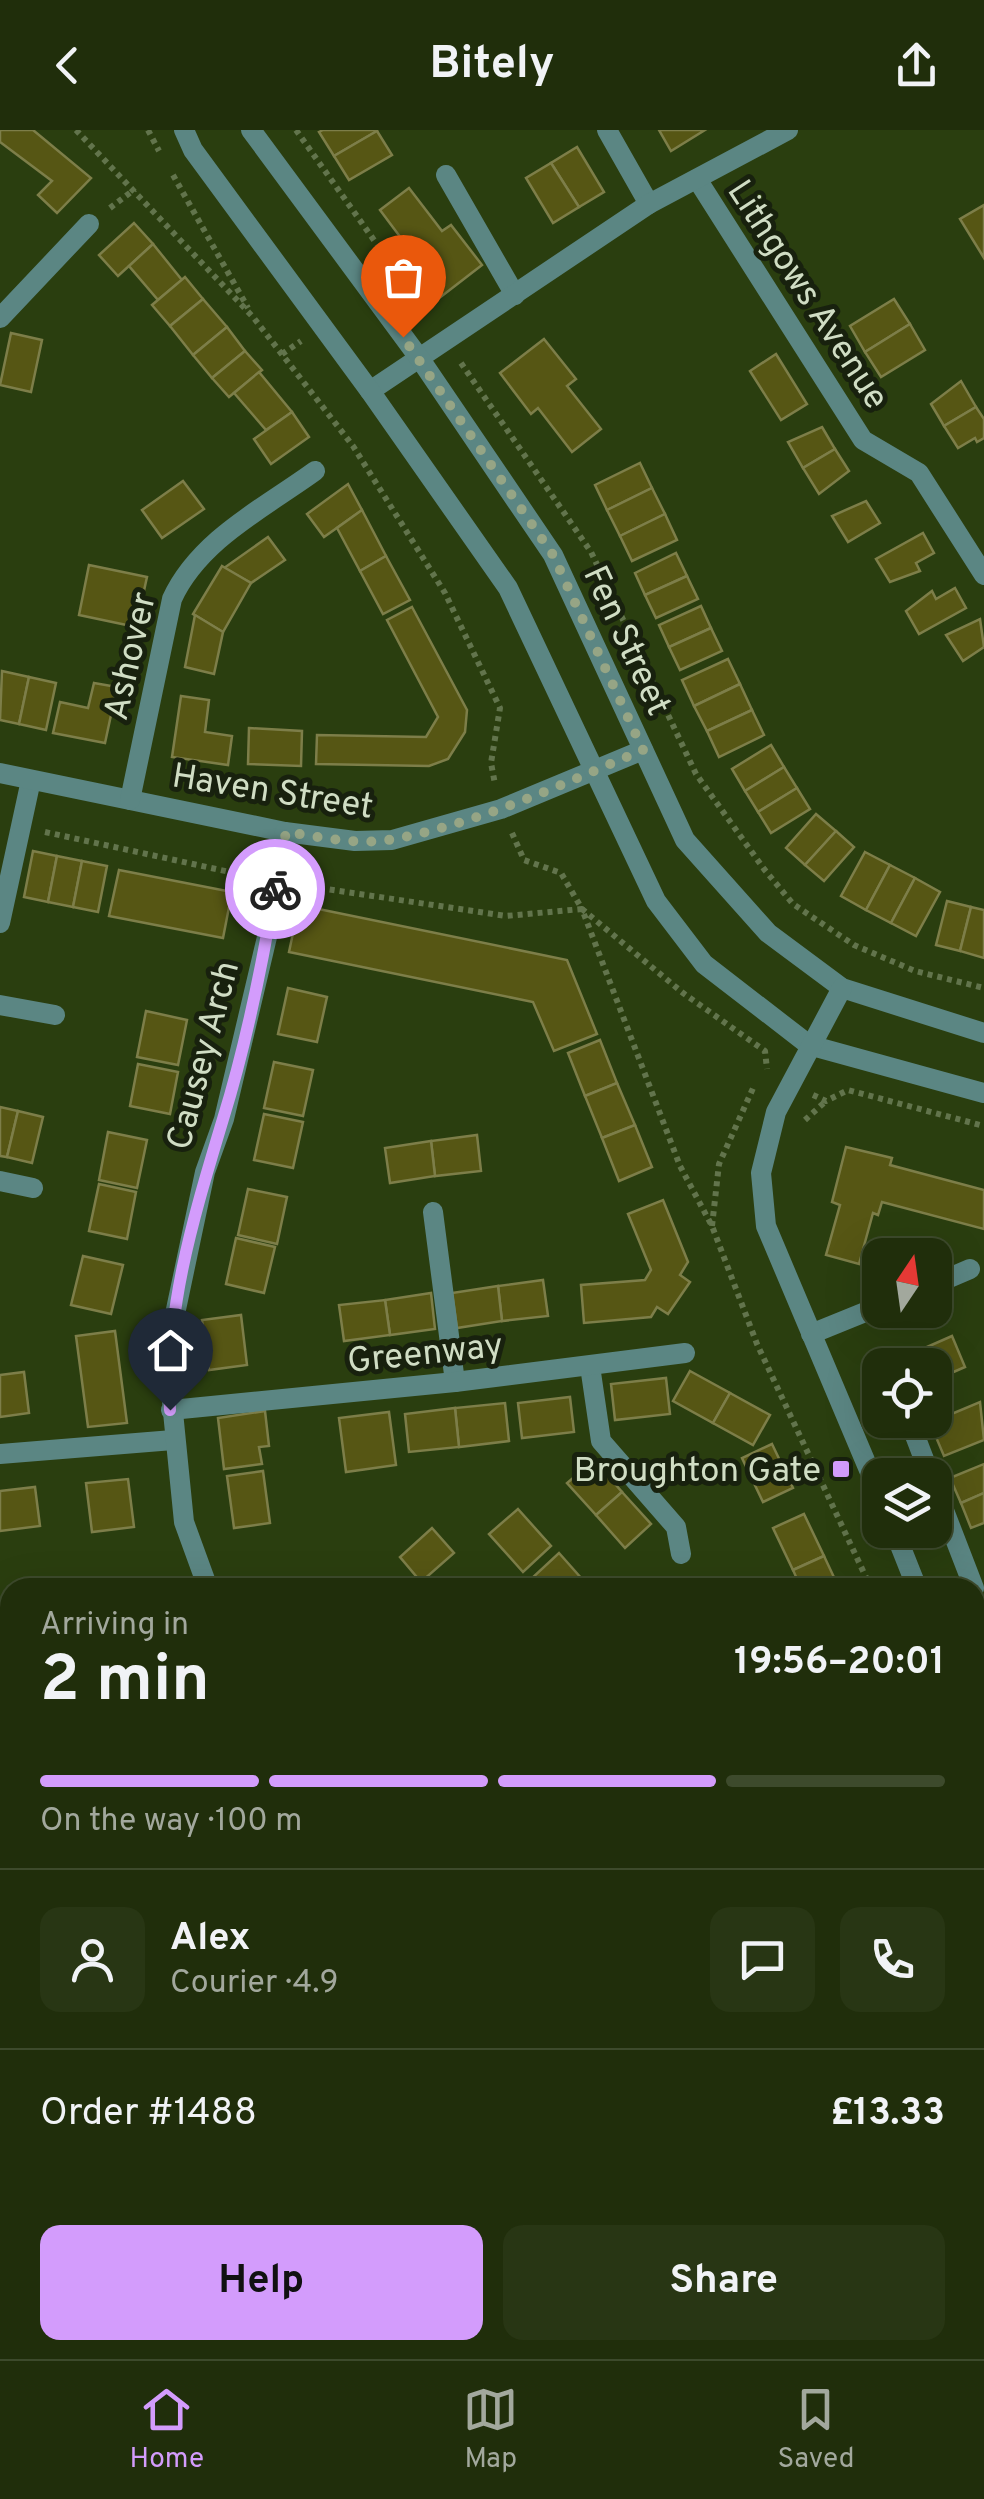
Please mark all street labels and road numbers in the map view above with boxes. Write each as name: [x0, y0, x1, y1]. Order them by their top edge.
street label: Lithgows Avenue: [716, 173, 897, 419]
street label: Fen Street: [571, 559, 679, 723]
street label: Ashover: [96, 588, 168, 725]
street label: Haven Street: [169, 755, 376, 831]
street label: Causey Arch: [159, 956, 251, 1155]
street label: Greenway: [345, 1325, 505, 1385]

